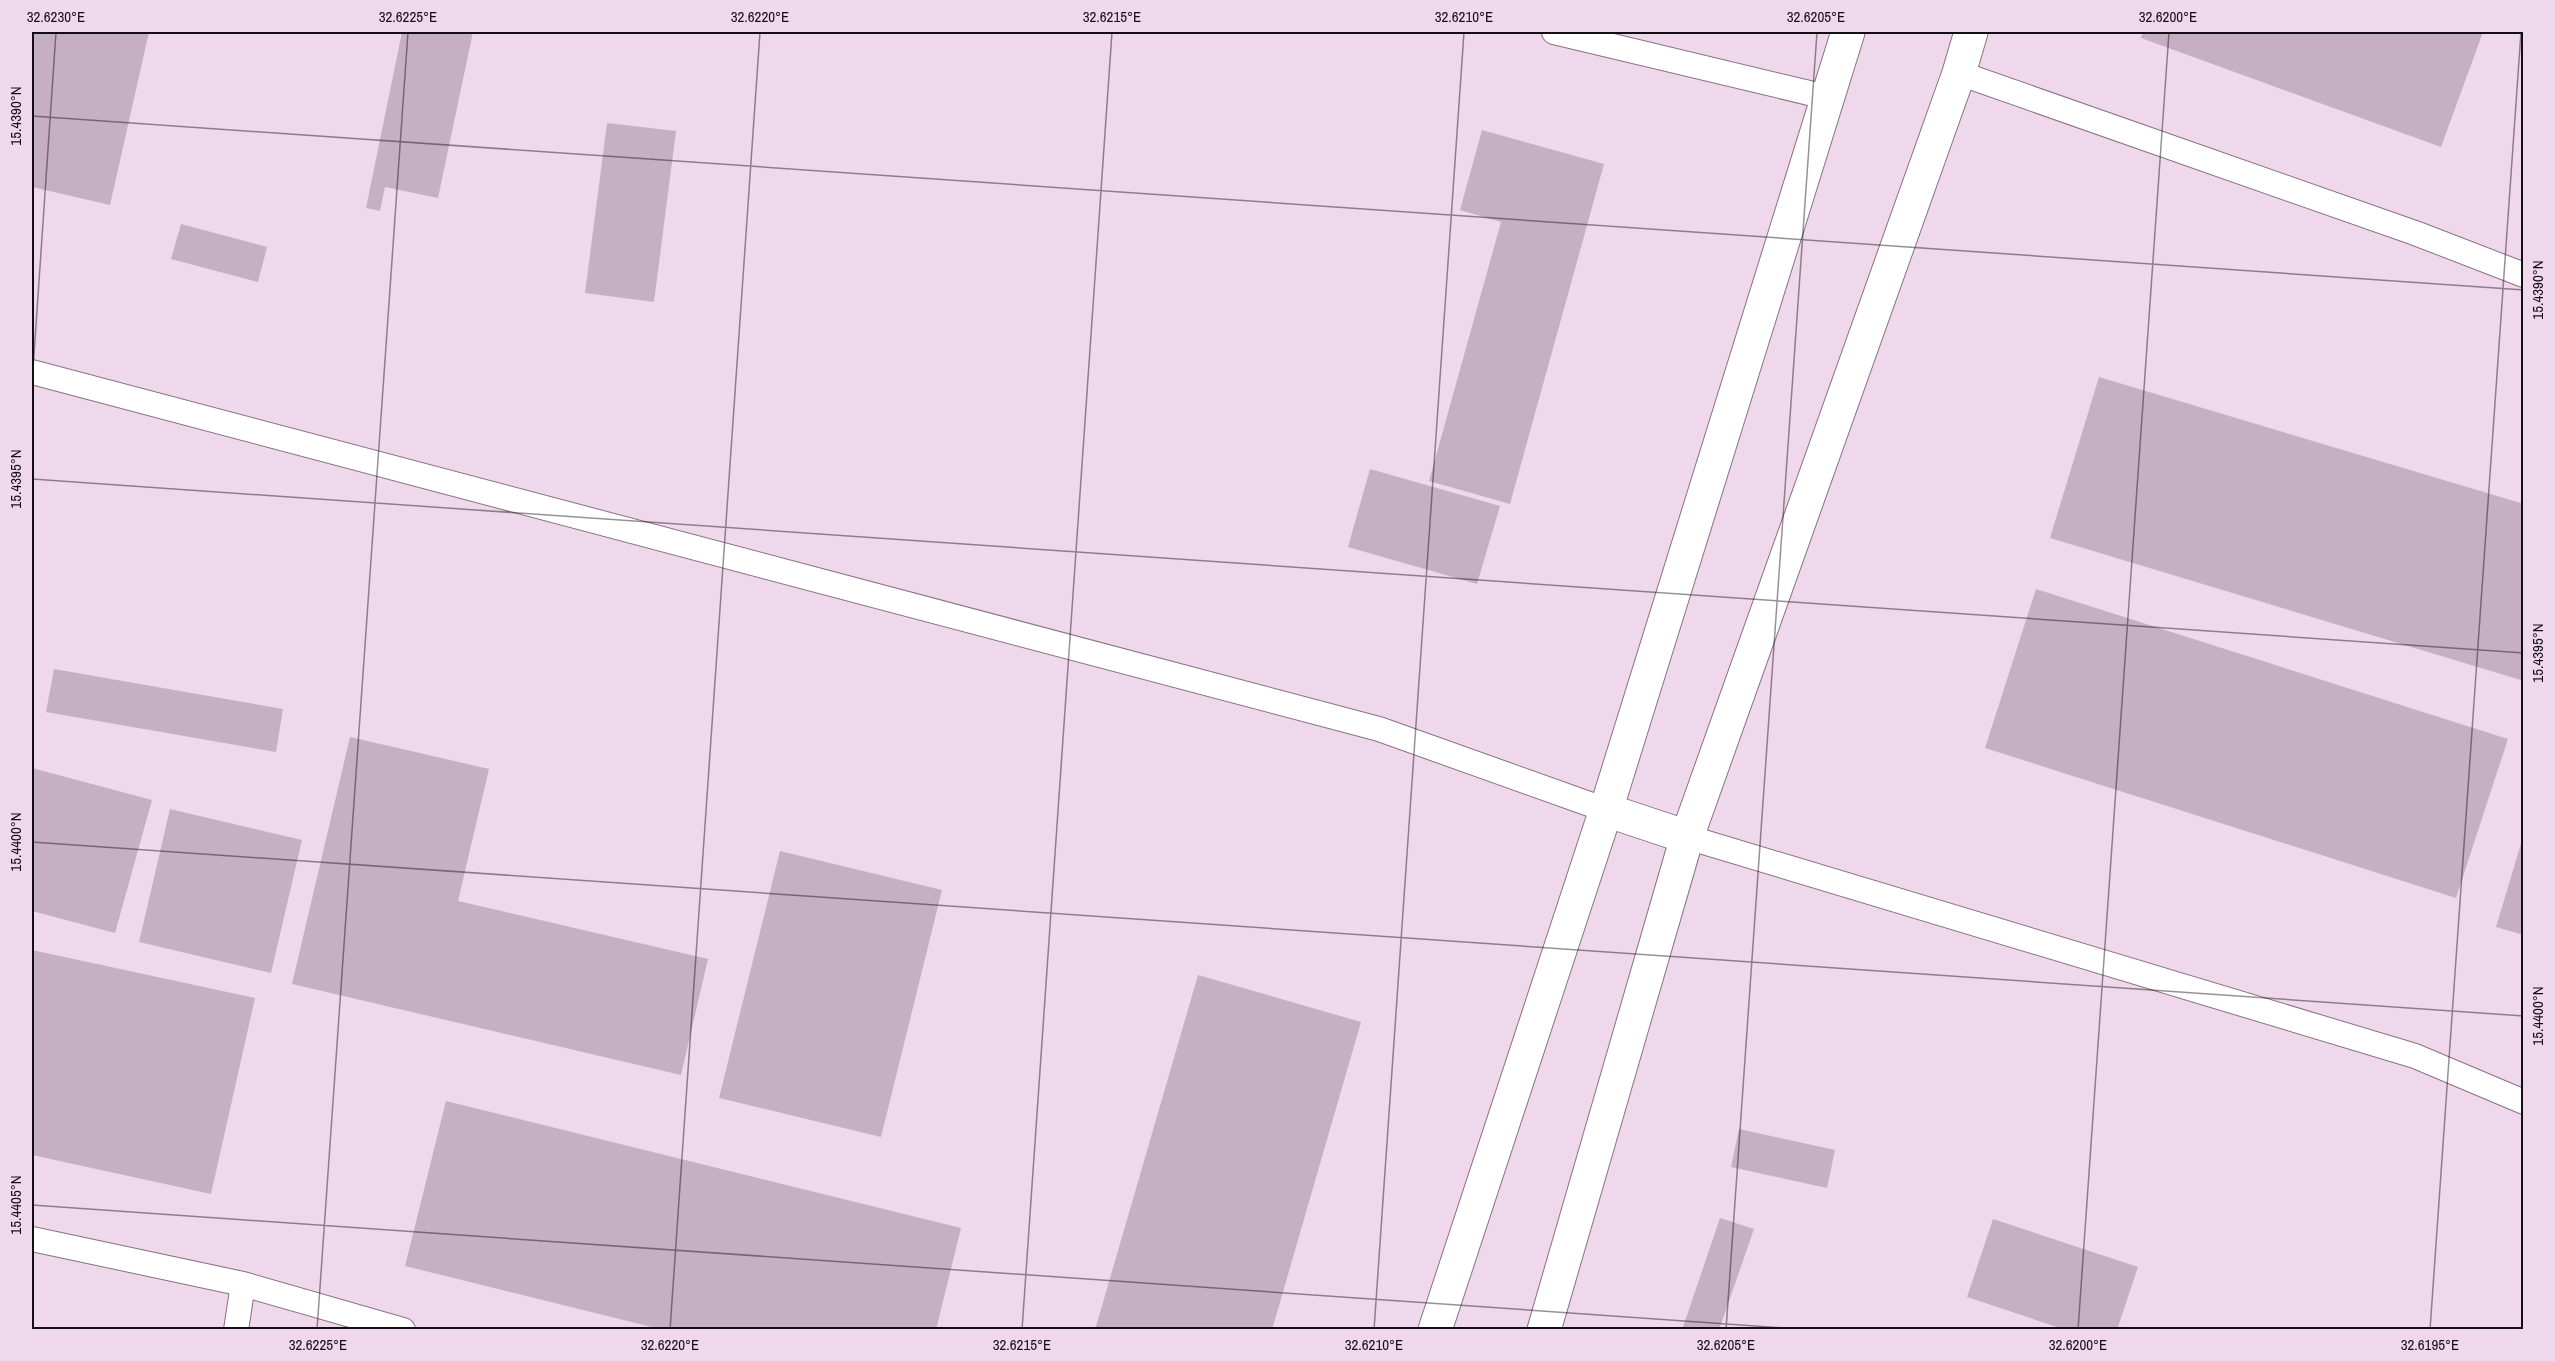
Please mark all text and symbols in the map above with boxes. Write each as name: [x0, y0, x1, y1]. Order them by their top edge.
text: 32.6230°E: [27, 6, 85, 27]
text: 32.6225°E: [379, 6, 437, 27]
text: 32.6220°E: [731, 6, 789, 27]
text: 32.6215°E: [1083, 6, 1141, 27]
text: 32.6210°E: [1435, 6, 1493, 27]
text: 32.6205°E: [1787, 6, 1845, 27]
text: 32.6200°E: [2139, 6, 2197, 27]
text: 15.4390°N: [5, 86, 26, 146]
text: 15.4390°N: [2527, 260, 2548, 320]
text: 15.4395°N: [5, 449, 26, 509]
text: 15.4395°N: [2527, 623, 2548, 683]
text: 15.4400°N: [5, 812, 26, 872]
text: 15.4400°N: [2527, 986, 2548, 1046]
text: 15.4405°N: [5, 1175, 26, 1235]
text: 32.6225°E: [289, 1334, 347, 1355]
text: 32.6220°E: [641, 1334, 699, 1355]
text: 32.6215°E: [993, 1334, 1051, 1355]
text: 32.6210°E: [1345, 1334, 1403, 1355]
text: 32.6205°E: [1697, 1334, 1755, 1355]
text: 32.6200°E: [2049, 1334, 2107, 1355]
text: 32.6195°E: [2401, 1334, 2459, 1355]

